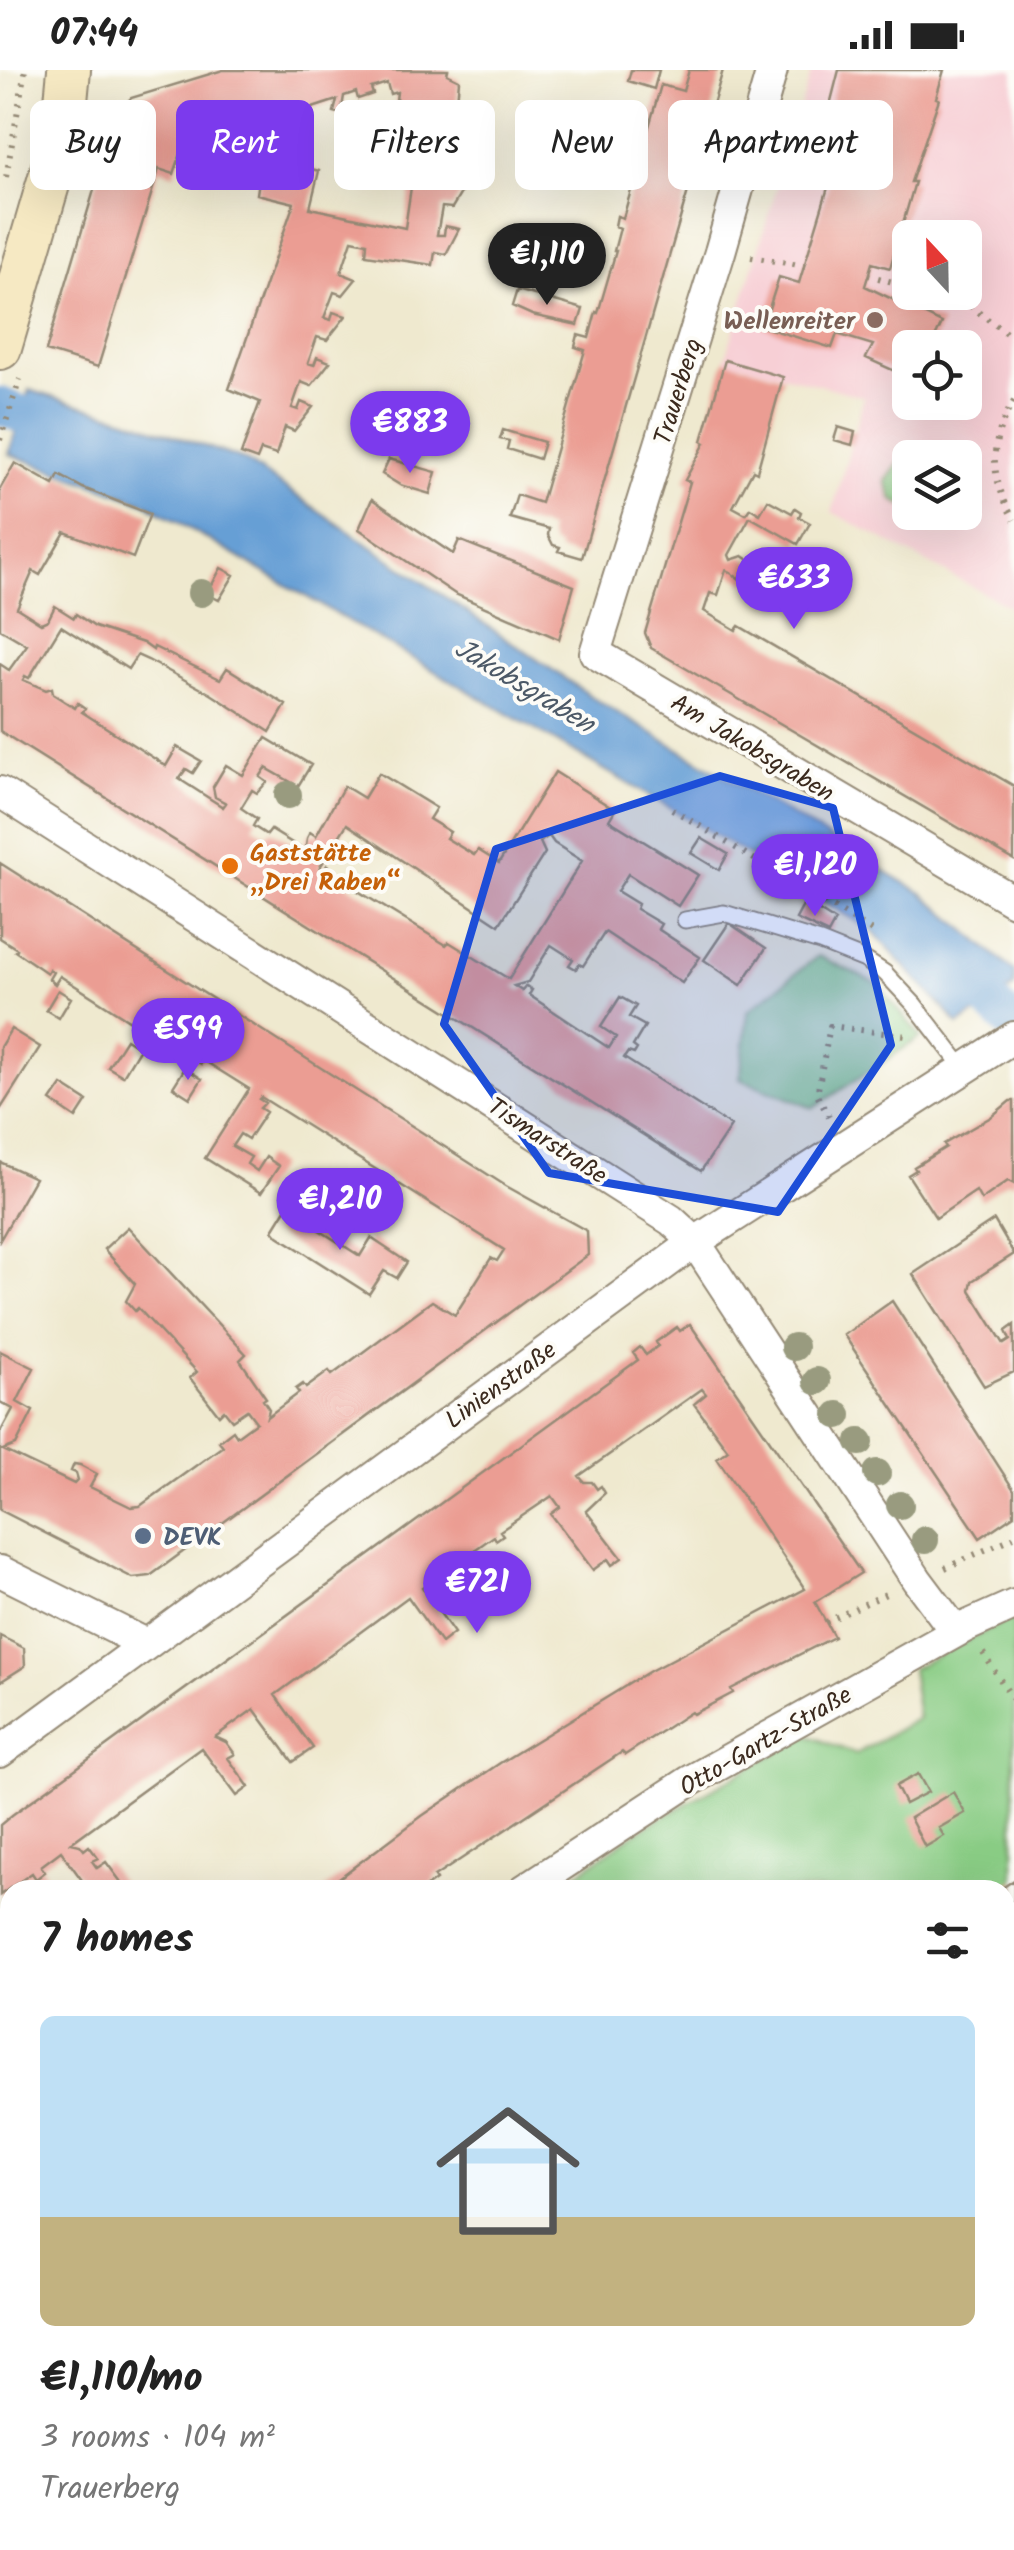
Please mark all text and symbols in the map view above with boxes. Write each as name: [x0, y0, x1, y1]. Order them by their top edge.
text: 07:44: [50, 5, 138, 65]
chip: Buy: [30, 100, 156, 190]
chip: Rent: [176, 100, 314, 190]
chip: Filters: [334, 100, 495, 190]
chip: New: [515, 100, 648, 190]
chip: Apartment: [668, 100, 893, 190]
north arrow: [892, 220, 982, 310]
map controls: [892, 220, 982, 530]
pin: €1,110: [466, 223, 628, 308]
text: €1,110: [510, 230, 584, 281]
place label: Wellenreiter: [724, 302, 856, 342]
marker: Wellenreiter: [864, 309, 886, 331]
button: locate: [892, 330, 982, 420]
street label: Trauerberg: [644, 333, 714, 450]
pin: €883: [351, 391, 469, 476]
text: €883: [372, 398, 448, 449]
button: layers: [892, 440, 982, 530]
pin: €633: [735, 547, 853, 632]
text: €633: [758, 554, 830, 605]
water label: Jakobsgraben: [445, 628, 604, 748]
street label: Am Jakobsgraben: [662, 684, 842, 813]
place label: Gaststätte „Drei Raben“: [250, 834, 401, 903]
pin: €1,120: [734, 834, 896, 919]
text: €1,120: [773, 841, 857, 892]
marker: Gaststätte „Drei Raben“: [219, 855, 241, 877]
pin: €599: [129, 998, 247, 1083]
text: €599: [154, 1005, 222, 1056]
street label: Tismarstraße: [479, 1088, 615, 1196]
pin: €1,210: [259, 1168, 421, 1253]
text: €1,210: [298, 1175, 382, 1226]
street label: Linienstraße: [437, 1331, 565, 1440]
place label: DEVK: [163, 1518, 222, 1558]
marker: DEVK: [132, 1525, 154, 1547]
pin: €721: [418, 1551, 536, 1636]
text: €721: [445, 1558, 509, 1609]
street label: Otto-Gartz-Straße: [672, 1676, 860, 1807]
text: 7 homes: [40, 1907, 193, 1974]
icon: filters: [920, 1913, 975, 1968]
icon: home: [418, 2081, 598, 2261]
text: €1,110/mo: [40, 2346, 203, 2413]
text: 3 rooms · 104 m²: [40, 2413, 275, 2464]
text: Trauerberg: [40, 2464, 180, 2515]

